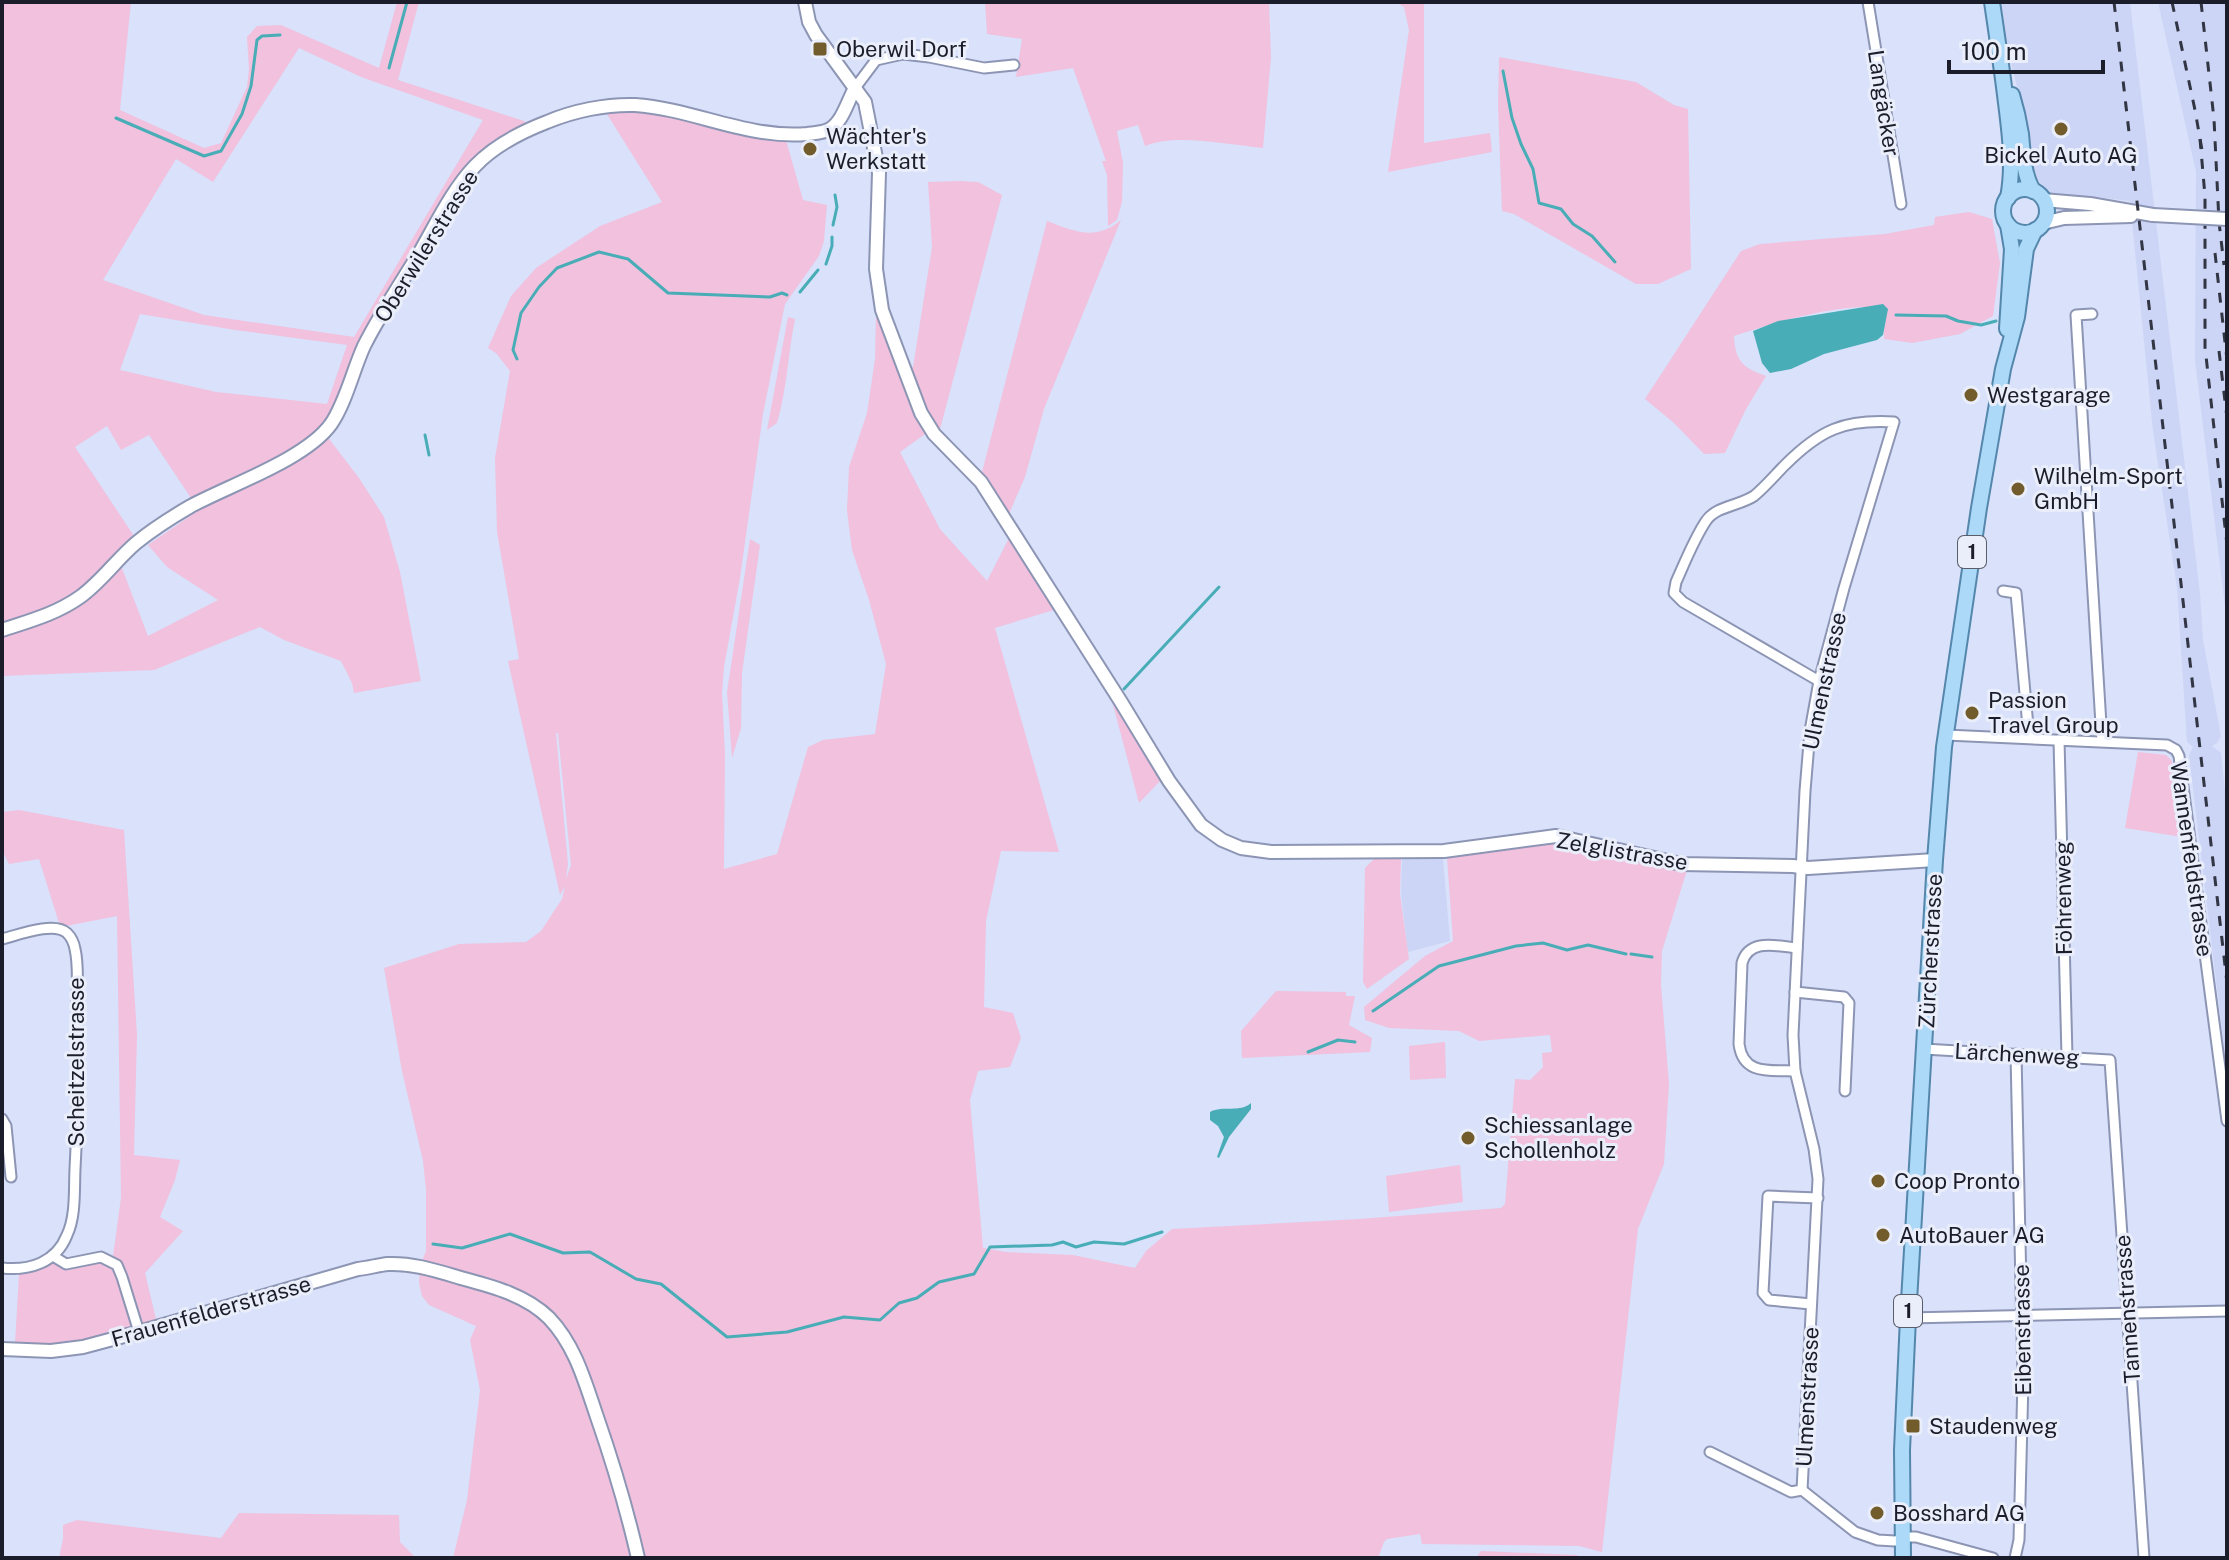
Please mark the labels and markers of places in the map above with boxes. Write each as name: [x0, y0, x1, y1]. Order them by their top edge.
place label: Oberwil Dorf: [836, 36, 967, 62]
marker: Oberwil Dorf: [811, 40, 829, 58]
marker: Bickel Auto AG: [2052, 120, 2070, 138]
place label: Wächter's Werkstatt: [826, 123, 927, 174]
marker: Wächter's Werkstatt: [801, 140, 819, 158]
place label: Bickel Auto AG: [1984, 142, 2138, 168]
place label: Westgarage: [1987, 382, 2111, 408]
marker: Westgarage: [1962, 386, 1980, 404]
place label: Wilhelm-Sport GmbH: [2034, 463, 2183, 514]
marker: Wilhelm-Sport GmbH: [2009, 480, 2027, 498]
place label: Passion Travel Group: [1988, 687, 2119, 738]
marker: Passion Travel Group: [1963, 704, 1981, 722]
place label: Schiessanlage Schollenholz: [1484, 1112, 1633, 1163]
marker: Schiessanlage Schollenholz: [1459, 1129, 1477, 1147]
place label: Coop Pronto: [1894, 1168, 2020, 1194]
marker: Coop Pronto: [1869, 1172, 1887, 1190]
place label: AutoBauer AG: [1899, 1222, 2045, 1248]
marker: AutoBauer AG: [1874, 1226, 1892, 1244]
place label: Staudenweg: [1929, 1413, 2058, 1439]
marker: Staudenweg: [1904, 1417, 1922, 1435]
place label: Bosshard AG: [1893, 1500, 2025, 1526]
marker: Bosshard AG: [1868, 1504, 1886, 1522]

